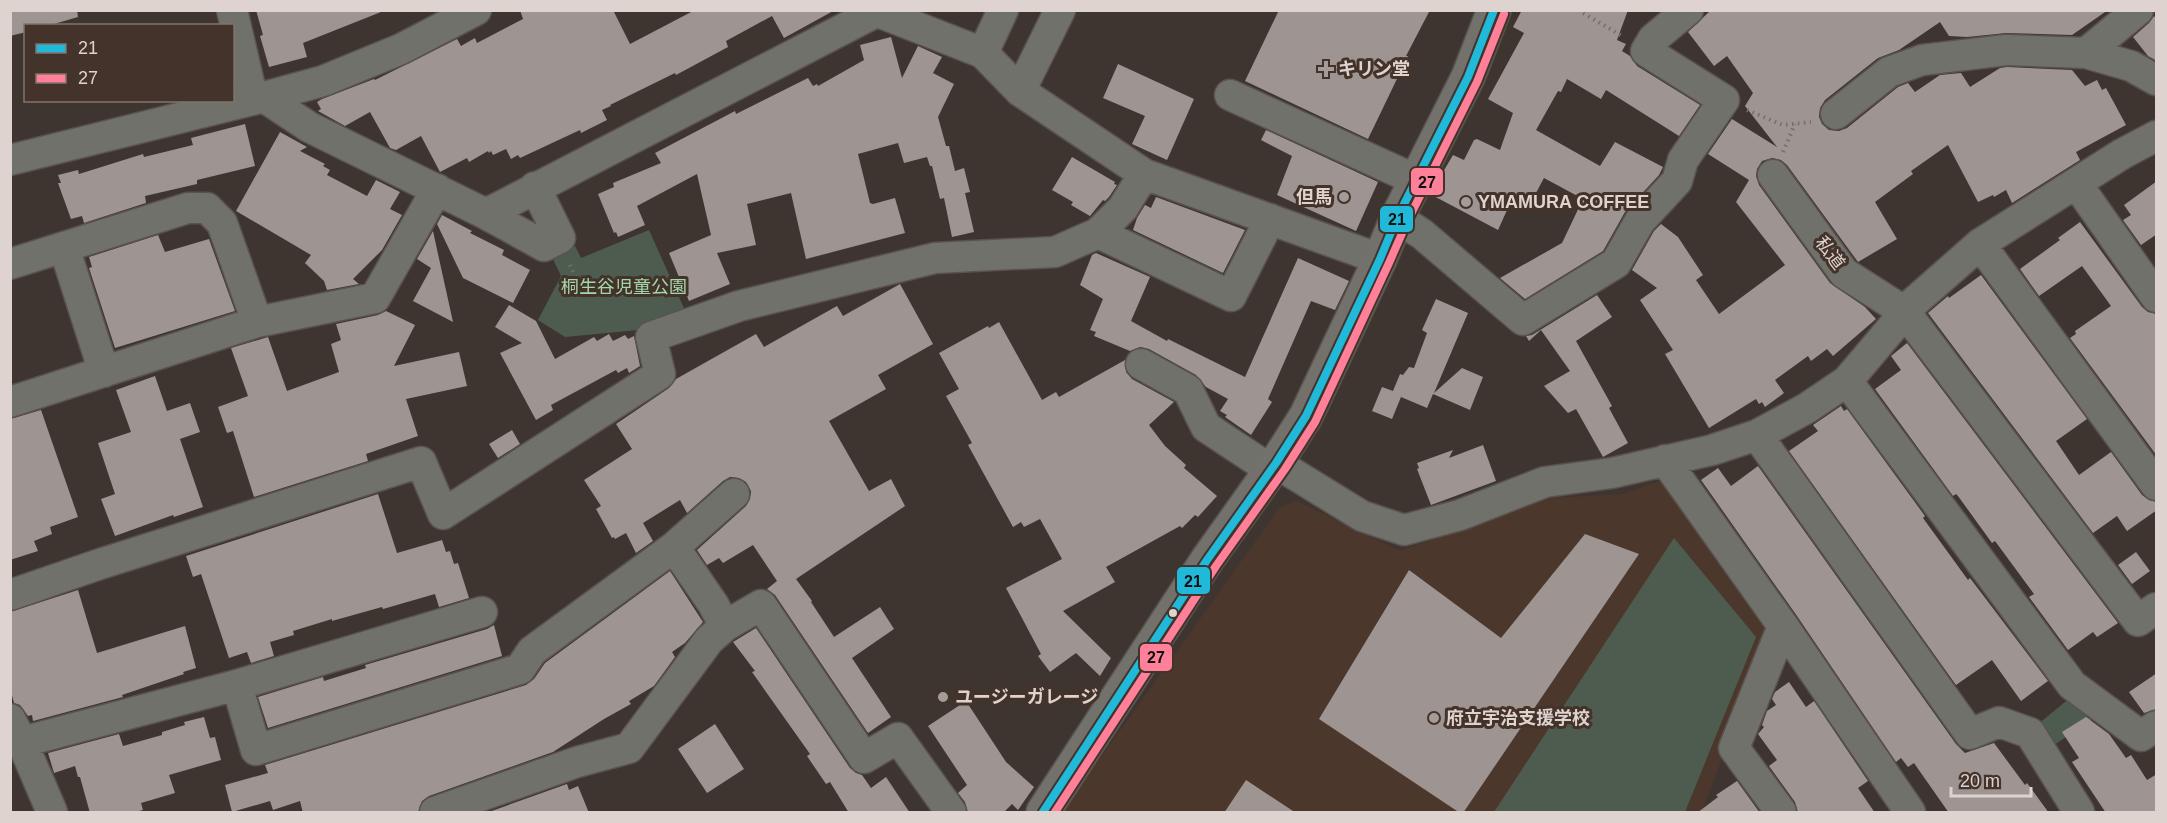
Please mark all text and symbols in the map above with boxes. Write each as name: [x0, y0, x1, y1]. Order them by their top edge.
legend: [24, 24, 234, 102]
text: 21: [78, 38, 98, 58]
place label: キリン堂: [1338, 59, 1410, 79]
marker: キリン堂: [1319, 62, 1333, 76]
text: 27: [78, 68, 98, 88]
line badge: 27: [1410, 167, 1444, 196]
text: 27: [1418, 174, 1436, 191]
place label: 但馬: [1296, 187, 1332, 207]
marker: 但馬: [1337, 190, 1351, 204]
place label: YMAMURA COFFEE: [1478, 192, 1649, 212]
marker: YMAMURA COFFEE: [1459, 195, 1473, 209]
line badge: 21: [1379, 205, 1414, 233]
text: 21: [1388, 211, 1406, 228]
street label: 私道: [1811, 233, 1849, 273]
park label: 桐生谷児童公園: [561, 277, 687, 297]
line badge: 21: [1176, 566, 1211, 595]
text: 21: [1184, 573, 1202, 590]
unlabelled marker: [1167, 607, 1179, 619]
line badge: 27: [1139, 643, 1173, 672]
text: 27: [1147, 649, 1165, 666]
place label: ユージーガレージ: [955, 687, 1098, 707]
marker: ユージーガレージ: [936, 690, 950, 704]
place label: 府立宇治支援学校: [1446, 708, 1590, 728]
marker: 府立宇治支援学校: [1427, 711, 1441, 725]
scale bar: [1951, 760, 2030, 798]
text: 20 m: [1960, 771, 2000, 791]

